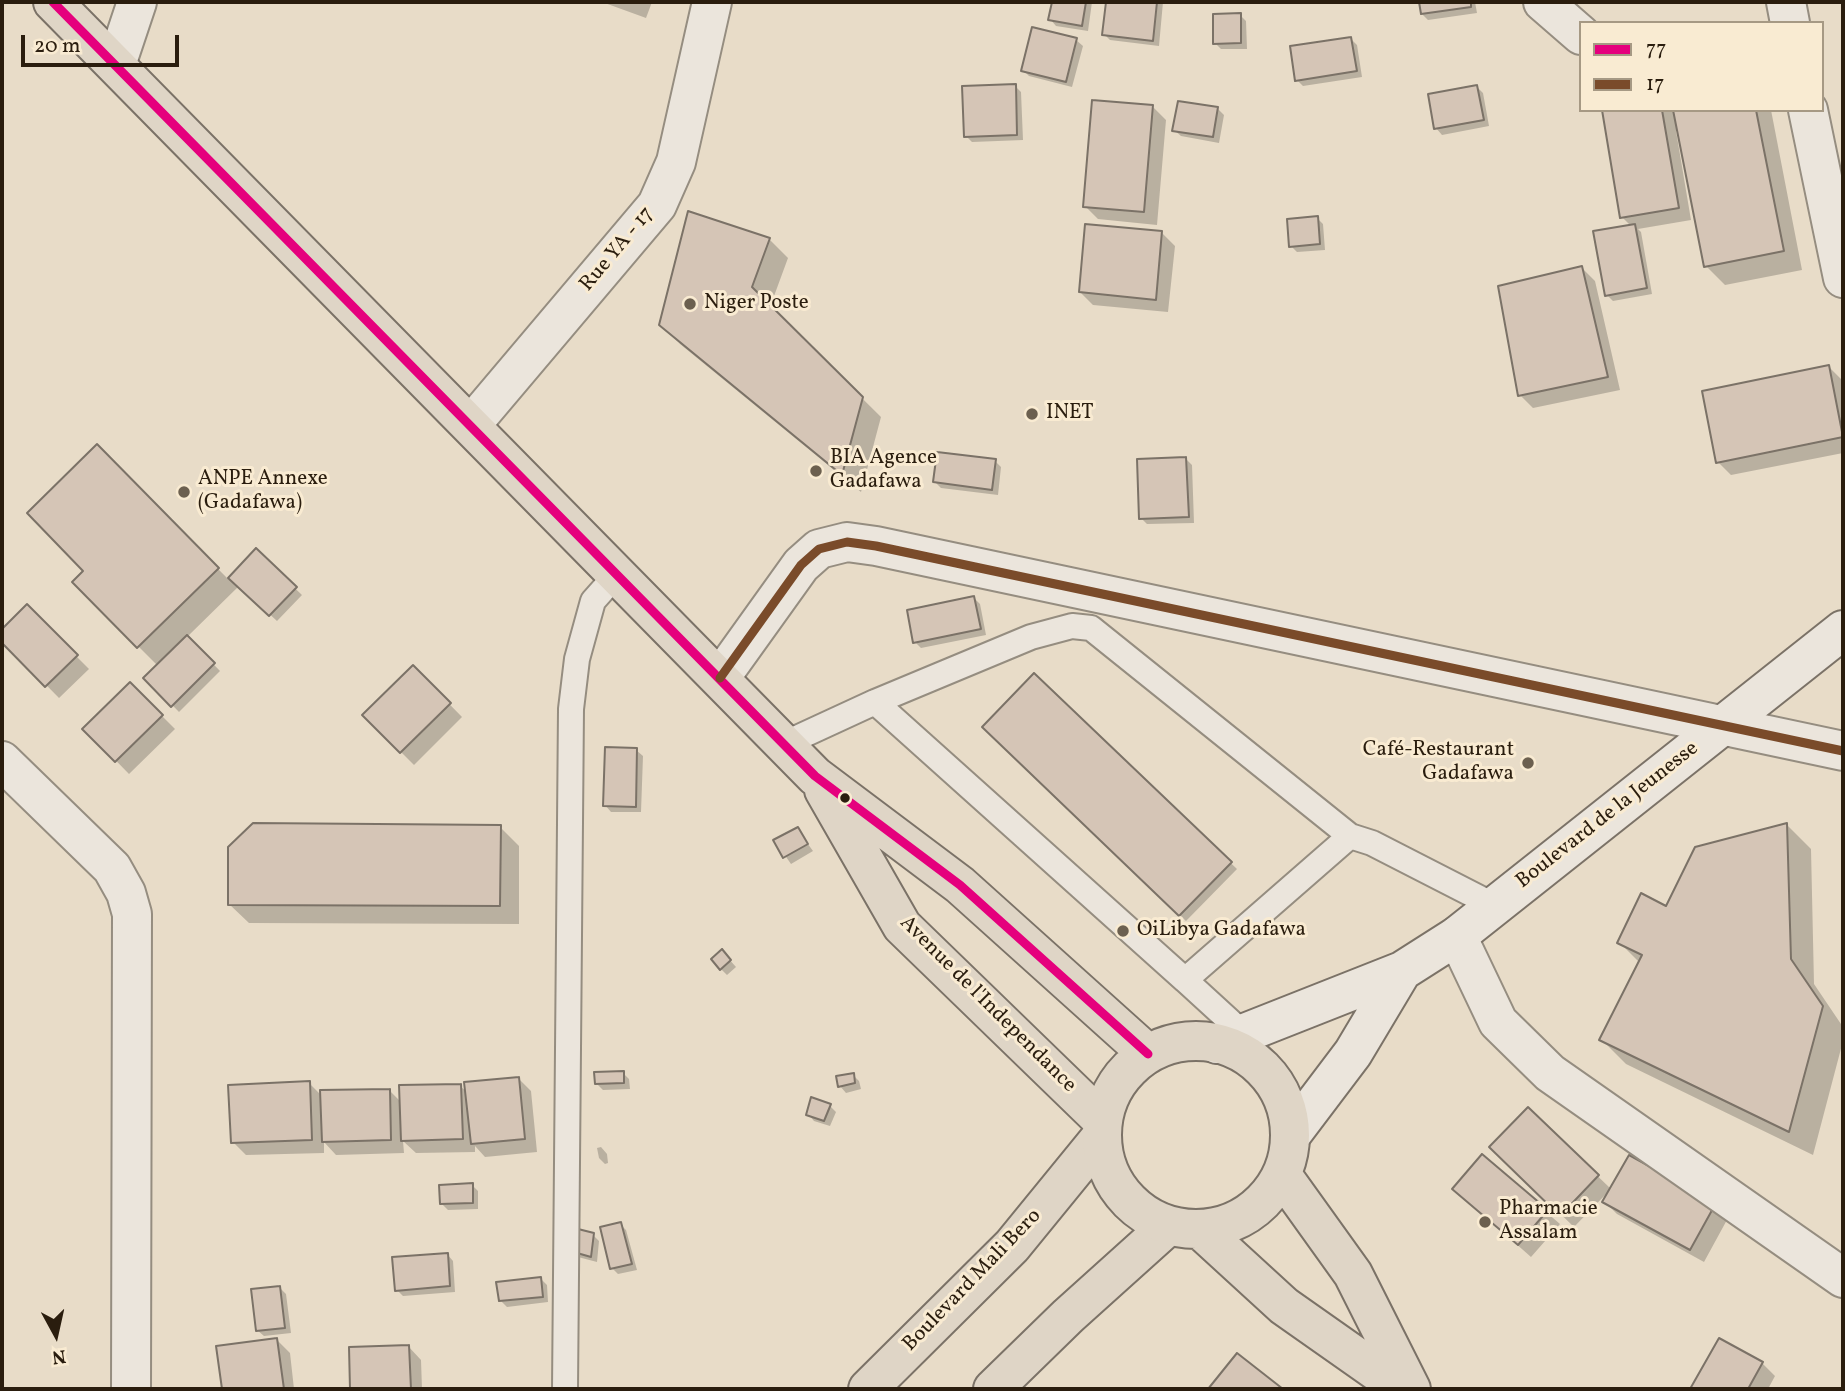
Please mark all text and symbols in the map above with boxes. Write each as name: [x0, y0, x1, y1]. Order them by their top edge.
scale bar: [24, 21, 182, 65]
legend: [1579, 21, 1824, 112]
text: 20 m: [34, 32, 80, 61]
text: 77: [1646, 35, 1666, 64]
text: 17: [1646, 70, 1664, 99]
street label: Rue YA - 17: [575, 203, 661, 297]
place label: Niger Poste: [704, 291, 809, 317]
marker: Niger Poste: [682, 296, 698, 312]
place label: INET: [1046, 401, 1094, 427]
marker: INET: [1024, 406, 1040, 422]
place label: BIA Agence Gadafawa: [830, 446, 937, 496]
marker: BIA Agence Gadafawa: [808, 463, 824, 479]
place label: ANPE Annexe (Gadafawa): [198, 467, 328, 517]
marker: ANPE Annexe (Gadafawa): [176, 484, 192, 500]
street label: Boulevard de la Jeunesse: [1512, 737, 1704, 895]
place label: Café-Restaurant Gadafawa: [1363, 738, 1514, 788]
marker: Café-Restaurant Gadafawa: [1520, 755, 1536, 771]
unlabelled marker: [838, 791, 852, 805]
street label: Avenue de l'Independance: [893, 911, 1081, 1099]
place label: OiLibya Gadafawa: [1137, 918, 1306, 944]
marker: OiLibya Gadafawa: [1115, 923, 1131, 939]
place label: Pharmacie Assalam: [1499, 1197, 1598, 1247]
street label: Boulevard Mali Bero: [899, 1205, 1047, 1357]
marker: Pharmacie Assalam: [1477, 1214, 1493, 1230]
north arrow: [21, 1300, 91, 1370]
text: N: [50, 1342, 68, 1370]

